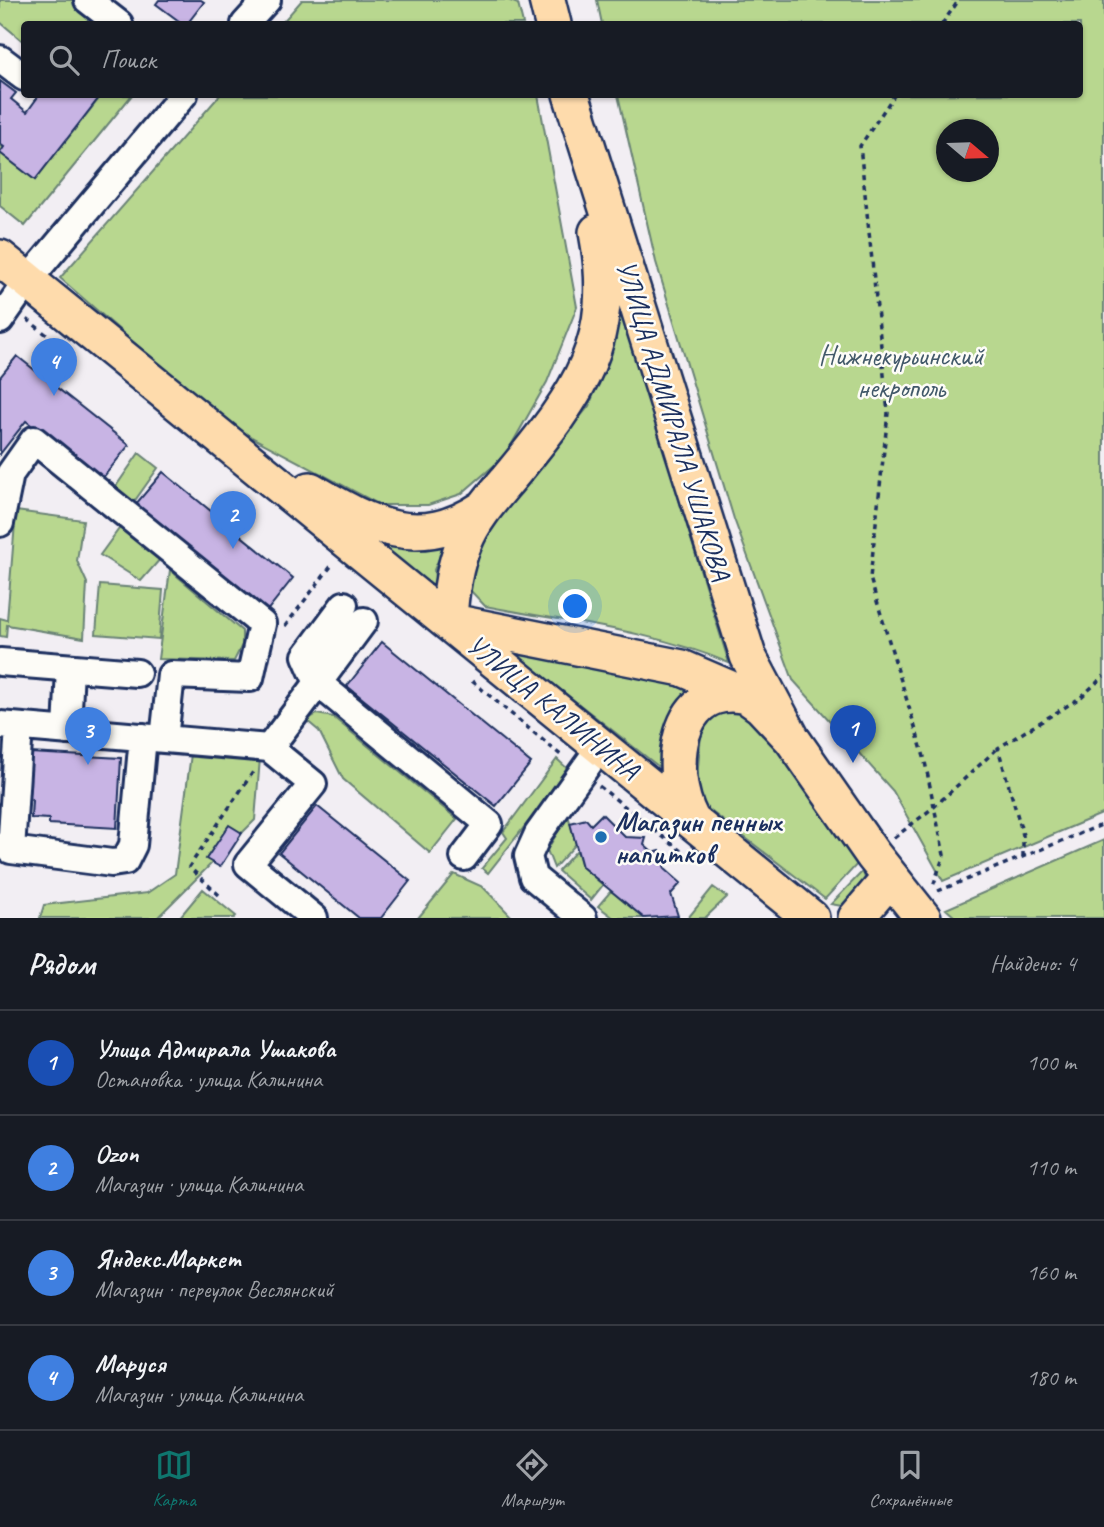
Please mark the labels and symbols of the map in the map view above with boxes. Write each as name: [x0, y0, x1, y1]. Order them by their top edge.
north arrow: [936, 119, 999, 182]
street label: УЛИЦА АДМИРАЛА УШАКОВА: [609, 256, 740, 585]
pin: 4: [31, 338, 77, 396]
park label: Нижнекурьинский некрополь: [819, 338, 985, 405]
pin: 2: [210, 491, 256, 549]
your location: [558, 589, 592, 623]
street label: УЛИЦА КАЛИНИНА: [460, 627, 648, 789]
pin: 1: [830, 705, 876, 763]
pin: 3: [65, 707, 111, 765]
place label: Магазин пенных напитков: [615, 804, 783, 871]
marker: Магазин пенных напитков: [593, 829, 609, 845]

